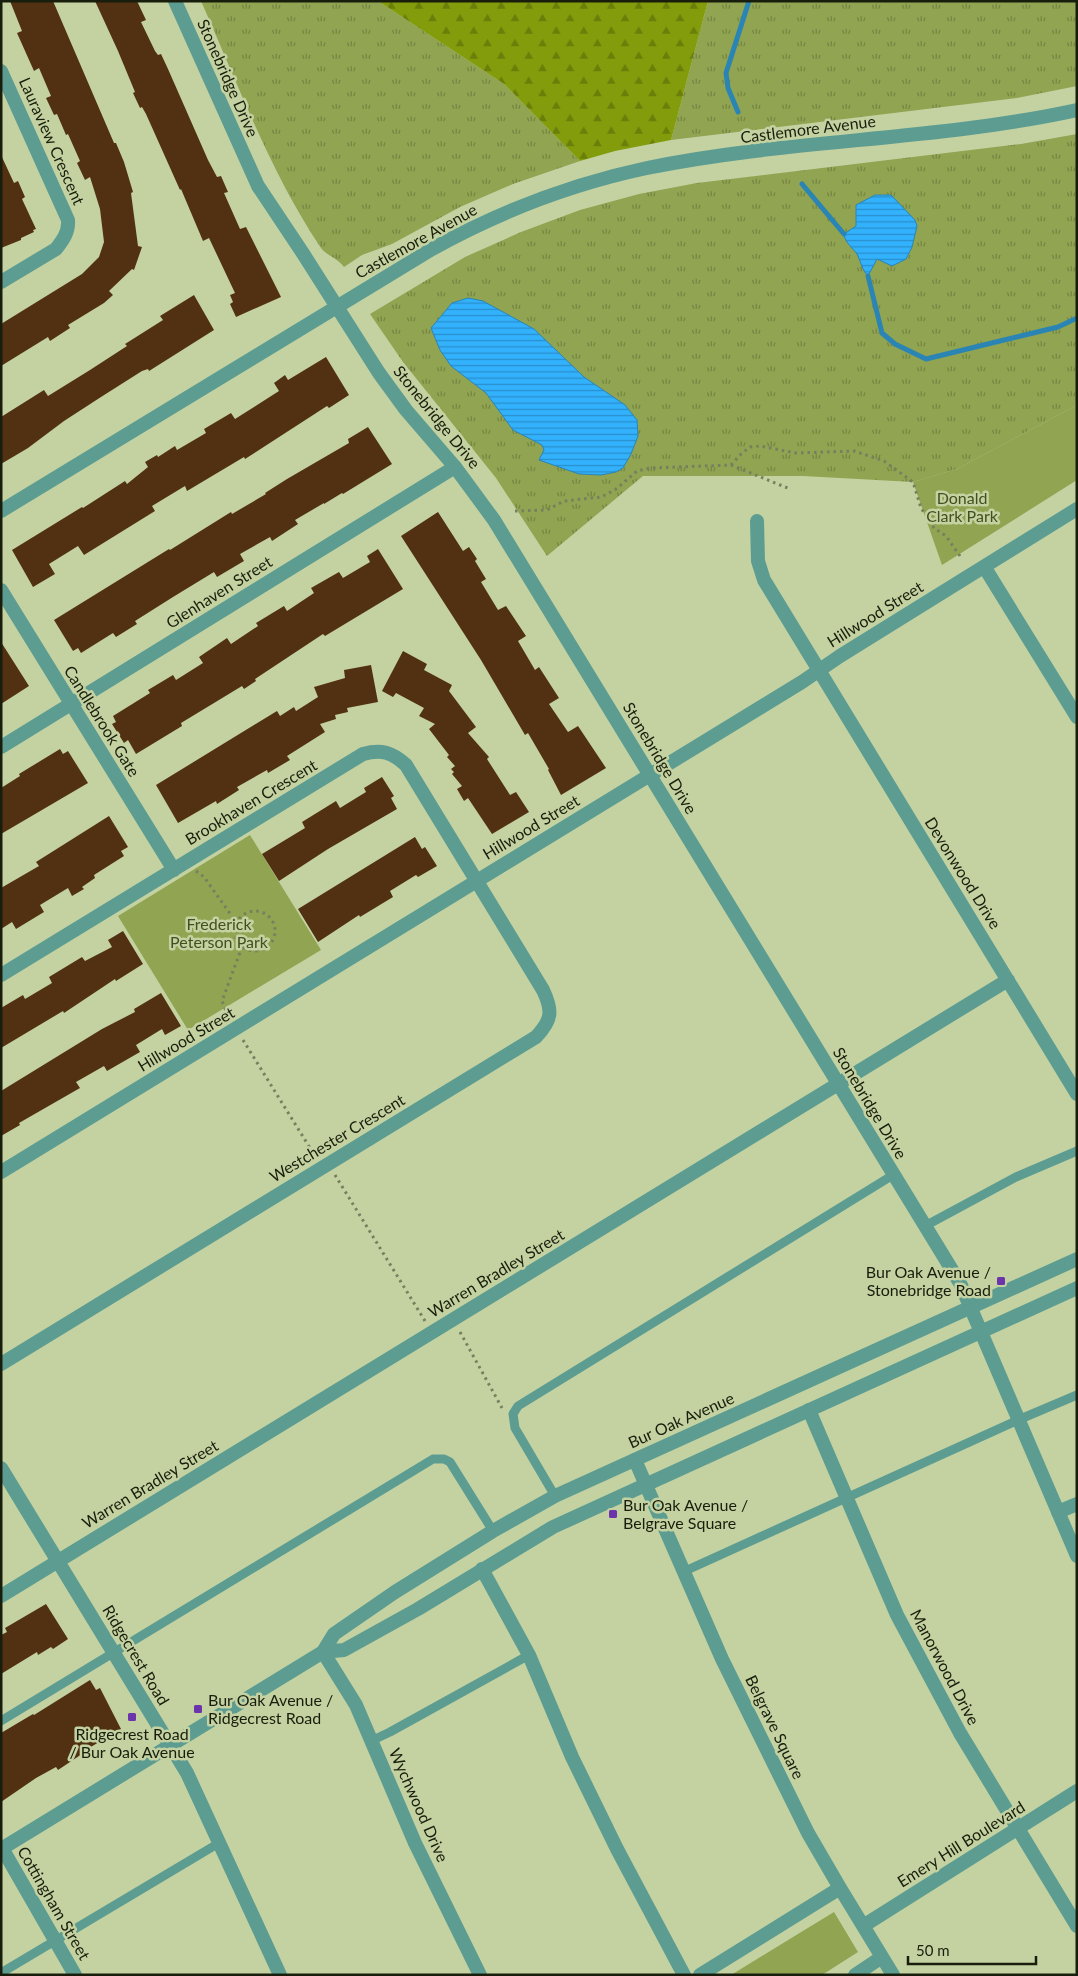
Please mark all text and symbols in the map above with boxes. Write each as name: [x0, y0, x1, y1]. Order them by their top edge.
street label: Stonebridge Drive: [194, 16, 263, 140]
street label: Lauraview Crescent: [16, 74, 89, 208]
street label: Castlemore Avenue: [739, 111, 877, 146]
street label: Castlemore Avenue: [352, 199, 480, 282]
street label: Stonebridge Drive: [390, 361, 485, 472]
park label: Donald Clark Park: [926, 488, 999, 525]
street label: Glenhaven Street: [162, 551, 275, 632]
street label: Hillwood Street: [823, 576, 926, 651]
street label: Candlebrook Gate: [61, 662, 144, 780]
street label: Stonebridge Drive: [620, 698, 701, 817]
street label: Brookhaven Crescent: [181, 755, 320, 848]
street label: Hillwood Street: [479, 790, 583, 863]
street label: Devonwood Drive: [921, 813, 1005, 932]
park label: Frederick Peterson Park: [170, 914, 269, 951]
street label: Hillwood Street: [134, 1002, 238, 1075]
street label: Stonebridge Drive: [830, 1043, 911, 1162]
street label: Westchester Crescent: [266, 1090, 408, 1185]
street label: Warren Bradley Street: [424, 1224, 567, 1321]
place label: Bur Oak Avenue / Stonebridge Road: [866, 1262, 991, 1299]
marker: Bur Oak Avenue / Stonebridge Road: [995, 1275, 1007, 1287]
street label: Bur Oak Avenue: [625, 1388, 737, 1451]
street label: Warren Bradley Street: [78, 1435, 221, 1532]
place label: Bur Oak Avenue / Belgrave Square: [623, 1495, 748, 1532]
marker: Bur Oak Avenue / Belgrave Square: [607, 1508, 619, 1520]
street label: Ridgecrest Road: [99, 1601, 174, 1708]
street label: Manorwood Drive: [907, 1606, 984, 1728]
street label: Belgrave Square: [742, 1672, 809, 1782]
place label: Bur Oak Avenue / Ridgecrest Road: [208, 1690, 333, 1727]
marker: Bur Oak Avenue / Ridgecrest Road: [192, 1703, 204, 1715]
marker: Ridgecrest Road / Bur Oak Avenue: [126, 1711, 138, 1723]
place label: Ridgecrest Road / Bur Oak Avenue: [69, 1724, 195, 1761]
street label: Wychwood Drive: [386, 1745, 453, 1865]
street label: Emery Hill Boulevard: [893, 1797, 1028, 1891]
street label: Cottingham Street: [14, 1843, 95, 1963]
scale bar: [908, 1934, 1036, 1966]
text: 50 m: [916, 1941, 950, 1959]

